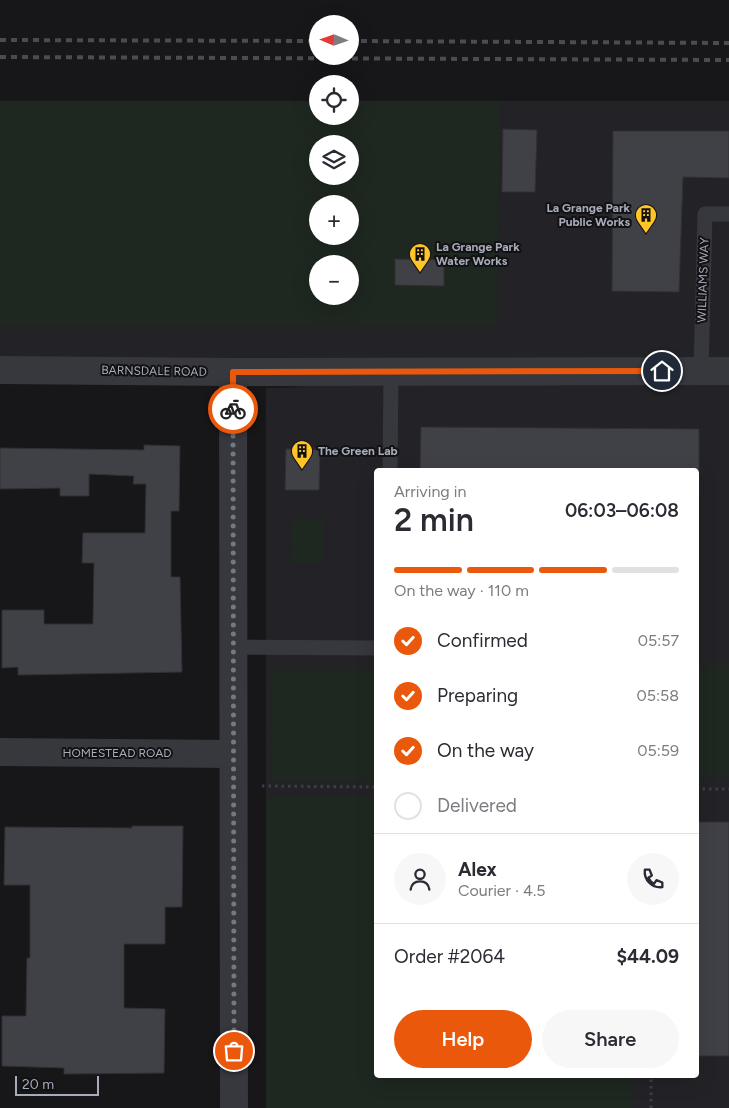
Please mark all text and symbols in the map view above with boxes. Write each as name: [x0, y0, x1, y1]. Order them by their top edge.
north arrow: [309, 15, 359, 65]
map controls: [309, 15, 359, 305]
button: locate: [309, 75, 359, 125]
button: layers: [309, 135, 359, 185]
button: +: [309, 195, 359, 245]
place label: La Grange Park Public Works: [546, 201, 631, 229]
building icon: La Grange Park Public Works: [634, 203, 658, 234]
street label: WILLIAMS WAY: [695, 236, 712, 323]
place label: La Grange Park Water Works: [436, 240, 520, 268]
building icon: La Grange Park Water Works: [408, 242, 432, 273]
button: −: [309, 255, 359, 305]
pin: [641, 350, 683, 392]
icon: home: [648, 357, 676, 385]
street label: BARNSDALE ROAD: [101, 363, 207, 379]
courier: [208, 384, 258, 434]
icon: bike: [219, 395, 247, 423]
building icon: The Green Lab: [290, 439, 314, 470]
place label: The Green Lab: [318, 444, 398, 458]
text: Arriving in: [394, 482, 466, 501]
text: 06:03–06:08: [565, 499, 679, 522]
text: 2 min: [394, 501, 474, 539]
text: On the way · 110 m: [394, 581, 529, 600]
icon: check: [394, 627, 422, 655]
text: Confirmed: [437, 629, 528, 652]
text: 05:57: [638, 631, 679, 650]
icon: check: [394, 682, 422, 710]
text: Preparing: [437, 684, 518, 707]
text: 05:58: [636, 686, 679, 705]
icon: check: [394, 737, 422, 765]
text: On the way: [437, 739, 534, 762]
text: 05:59: [637, 741, 679, 760]
street label: HOMESTEAD ROAD: [62, 746, 172, 760]
text: Delivered: [437, 794, 517, 817]
button: person: [394, 853, 446, 905]
button: phone: [627, 853, 679, 905]
text: Alex: [458, 858, 497, 881]
text: Courier · 4.5: [458, 881, 545, 900]
text: Order #2064: [394, 945, 505, 968]
text: $44.09: [616, 945, 679, 968]
button: Help: [394, 1010, 532, 1068]
button: Share: [542, 1010, 679, 1068]
pin: [213, 1030, 255, 1072]
icon: bag: [220, 1037, 248, 1065]
scale bar: [15, 1073, 99, 1096]
text: 20 m: [22, 1076, 54, 1093]

